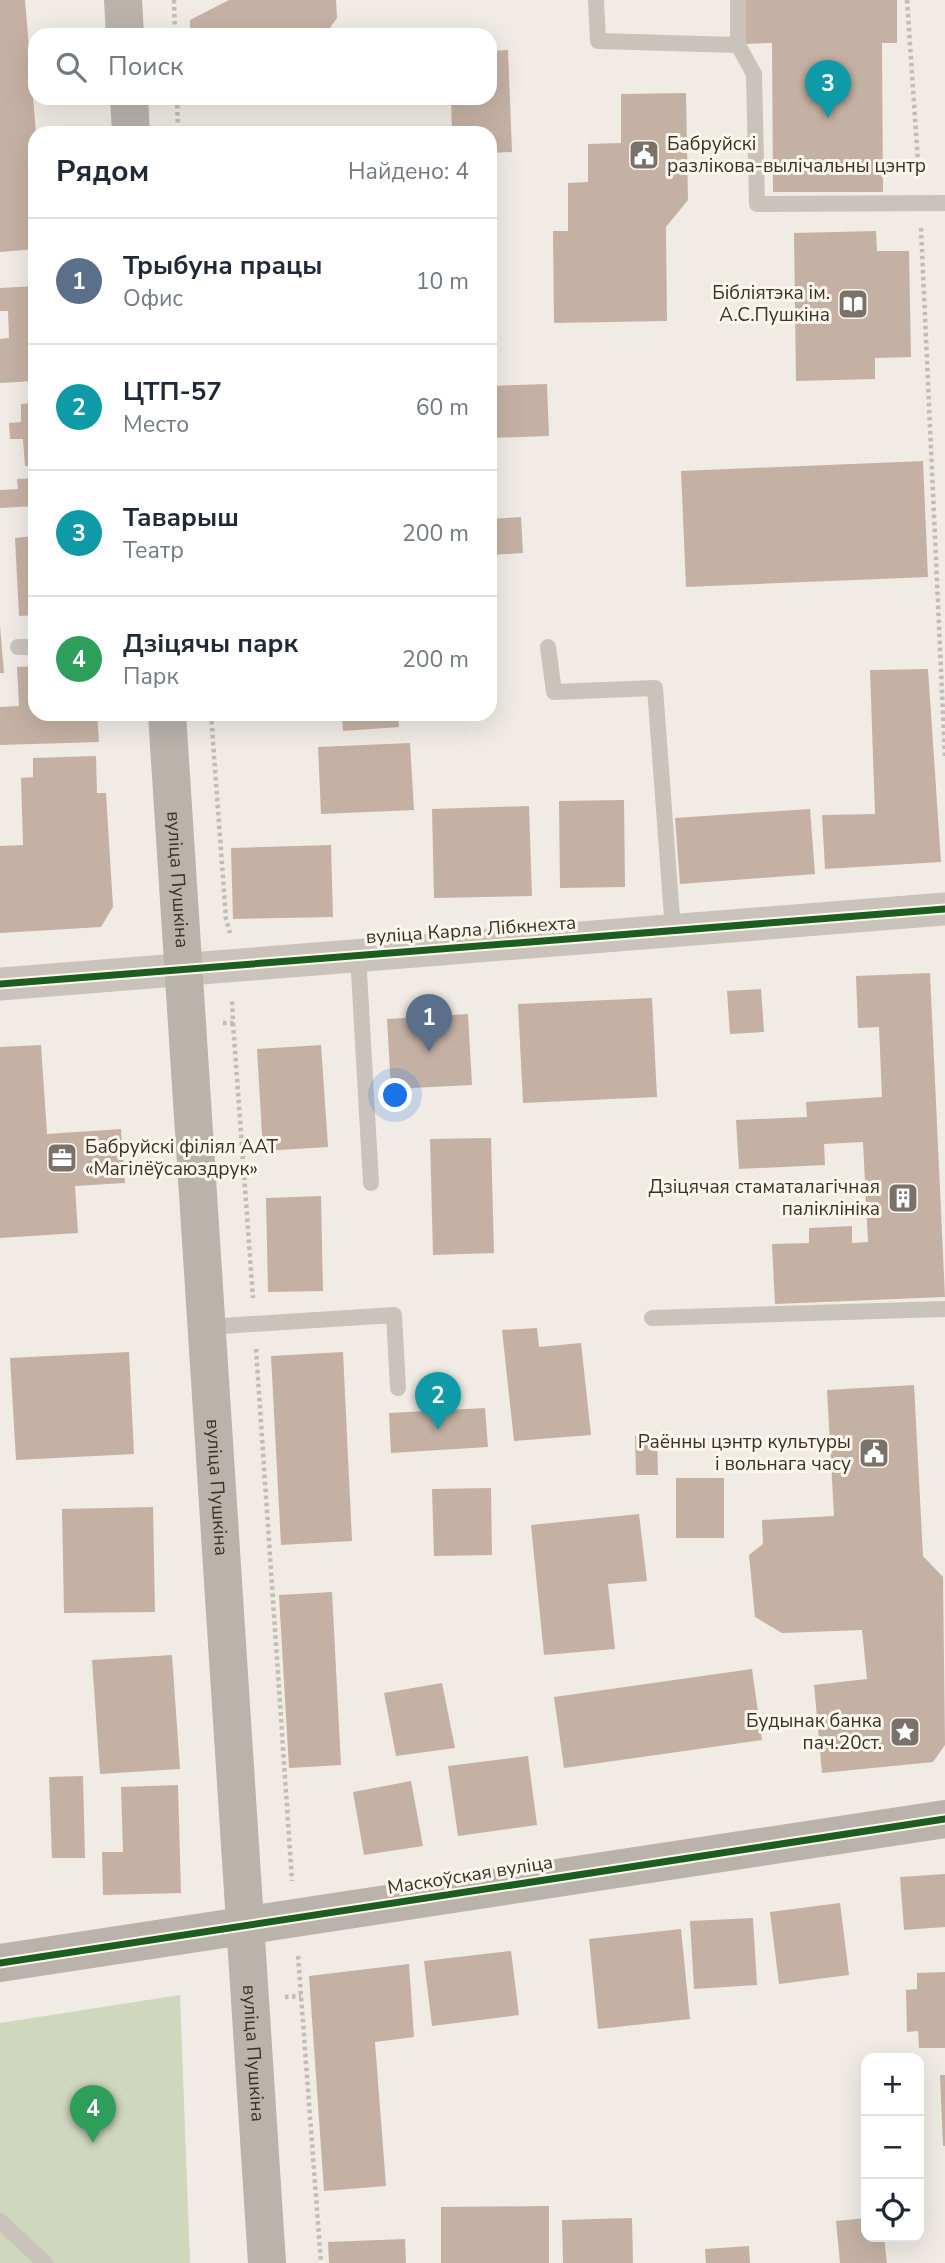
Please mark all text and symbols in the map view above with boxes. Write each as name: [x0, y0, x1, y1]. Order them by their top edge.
search box: [28, 28, 497, 105]
icon: search: [52, 48, 90, 86]
text: Поиск: [108, 49, 184, 84]
pin: 3: [805, 60, 851, 118]
place label: Бабруйскі разлікова-вылічальны цэнтр: [667, 131, 926, 179]
public building icon: Бабруйскі разлікова-вылічальны цэнтр: [627, 138, 661, 172]
text: Рядом: [56, 151, 149, 192]
text: Найдено: 4: [348, 156, 469, 187]
text: Трыбуна працы: [123, 248, 323, 283]
text: 1: [72, 266, 86, 297]
text: 10 m: [416, 266, 469, 297]
place label: Бібліятэка ім. А.С.Пушкіна: [712, 280, 830, 328]
text: Офис: [123, 283, 183, 314]
library icon: Бібліятэка ім. А.С.Пушкіна: [836, 287, 870, 321]
text: ЦТП-57: [123, 374, 222, 409]
text: 2: [72, 392, 86, 423]
text: 60 m: [416, 392, 469, 423]
text: Место: [123, 409, 189, 440]
text: Таварыш: [123, 500, 239, 535]
text: 3: [72, 518, 86, 549]
text: 200 m: [402, 518, 469, 549]
text: Театр: [123, 535, 184, 566]
text: Дзіцячы парк: [123, 626, 298, 661]
text: 4: [72, 644, 86, 675]
text: 200 m: [402, 644, 469, 675]
text: Парк: [123, 661, 179, 692]
street label: вуліца Пушкіна: [160, 810, 195, 949]
street label: вуліца Карла Лібкнехта: [365, 910, 577, 950]
pin: 1: [406, 994, 452, 1052]
your location: [378, 1078, 412, 1112]
place label: Бабруйскі філіял ААТ «Магілёўсаюздрук»: [85, 1134, 279, 1182]
office icon: Бабруйскі філіял ААТ «Магілёўсаюздрук»: [45, 1141, 79, 1175]
place label: Дзіцячая стаматалагічная паліклініка: [648, 1174, 880, 1222]
building icon: Дзіцячая стаматалагічная паліклініка: [886, 1181, 920, 1215]
pin: 2: [415, 1372, 461, 1430]
street label: вуліца Пушкіна: [200, 1418, 234, 1557]
place label: Раённы цэнтр культуры і вольнага часу: [638, 1429, 851, 1477]
public building icon: Раённы цэнтр культуры і вольнага часу: [857, 1436, 891, 1470]
place label: Будынак банка пач.20ст.: [746, 1708, 882, 1756]
place icon: Будынак банка пач.20ст.: [888, 1715, 922, 1749]
street label: Маскоўская вуліца: [385, 1849, 555, 1901]
street label: вуліца Пушкіна: [236, 1984, 271, 2123]
map controls: [861, 2053, 924, 2242]
button: +: [861, 2053, 924, 2116]
pin: 4: [70, 2085, 116, 2143]
button: −: [861, 2116, 924, 2179]
button: locate: [861, 2179, 924, 2242]

